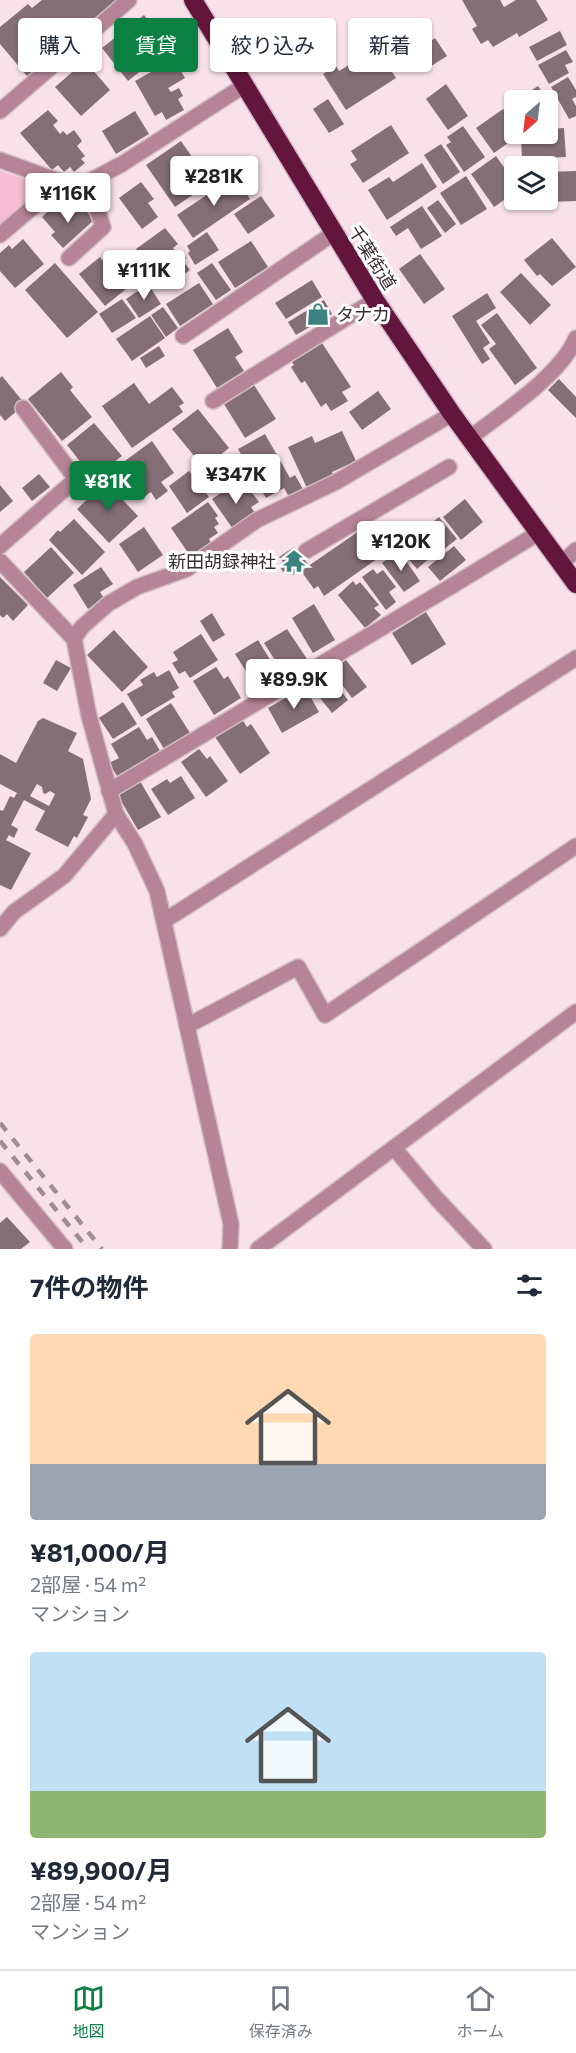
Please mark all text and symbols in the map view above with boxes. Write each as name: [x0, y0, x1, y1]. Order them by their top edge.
chip: 購入: [18, 18, 102, 72]
chip: 賃貸: [114, 18, 198, 72]
chip: 絞り込み: [210, 18, 336, 72]
chip: 新着: [348, 18, 432, 72]
north arrow: [504, 90, 558, 144]
map controls: [504, 90, 558, 210]
pin: ¥281K: [172, 156, 256, 207]
button: layers: [504, 156, 558, 210]
text: ¥281K: [184, 163, 244, 187]
pin: ¥116K: [26, 173, 110, 224]
text: ¥116K: [39, 180, 97, 204]
street label: 千葉街道: [345, 221, 401, 293]
pin: ¥111K: [102, 250, 186, 301]
text: ¥111K: [117, 257, 171, 281]
shop icon: タナカ: [305, 301, 331, 327]
place label: タナカ: [336, 303, 390, 325]
pin: ¥347K: [194, 454, 278, 505]
pin: ¥81K: [72, 461, 144, 512]
text: ¥347K: [205, 461, 267, 485]
text: ¥81K: [84, 468, 132, 492]
pin: ¥120K: [359, 521, 443, 572]
text: ¥120K: [371, 528, 431, 552]
temple icon: 新田胡録神社: [281, 548, 307, 574]
place label: 新田胡録神社: [168, 550, 276, 572]
pin: ¥89.9K: [245, 659, 343, 710]
text: ¥89.9K: [260, 666, 328, 690]
icon: filters: [513, 1269, 546, 1302]
text: 7件の物件: [30, 1271, 148, 1302]
icon: home: [234, 1373, 342, 1481]
text: ¥81,000/月: [30, 1536, 170, 1567]
text: 2部屋 · 54 m²: [30, 1572, 146, 1596]
text: マンション: [30, 1601, 130, 1625]
icon: home: [234, 1691, 342, 1799]
text: ¥89,900/月: [30, 1854, 172, 1885]
text: 2部屋 · 54 m²: [30, 1890, 146, 1914]
text: マンション: [30, 1919, 130, 1943]
tab: 地図: [72, 1982, 105, 2042]
tab: 保存済み: [249, 1982, 313, 2042]
tab: ホーム: [457, 1982, 504, 2042]

